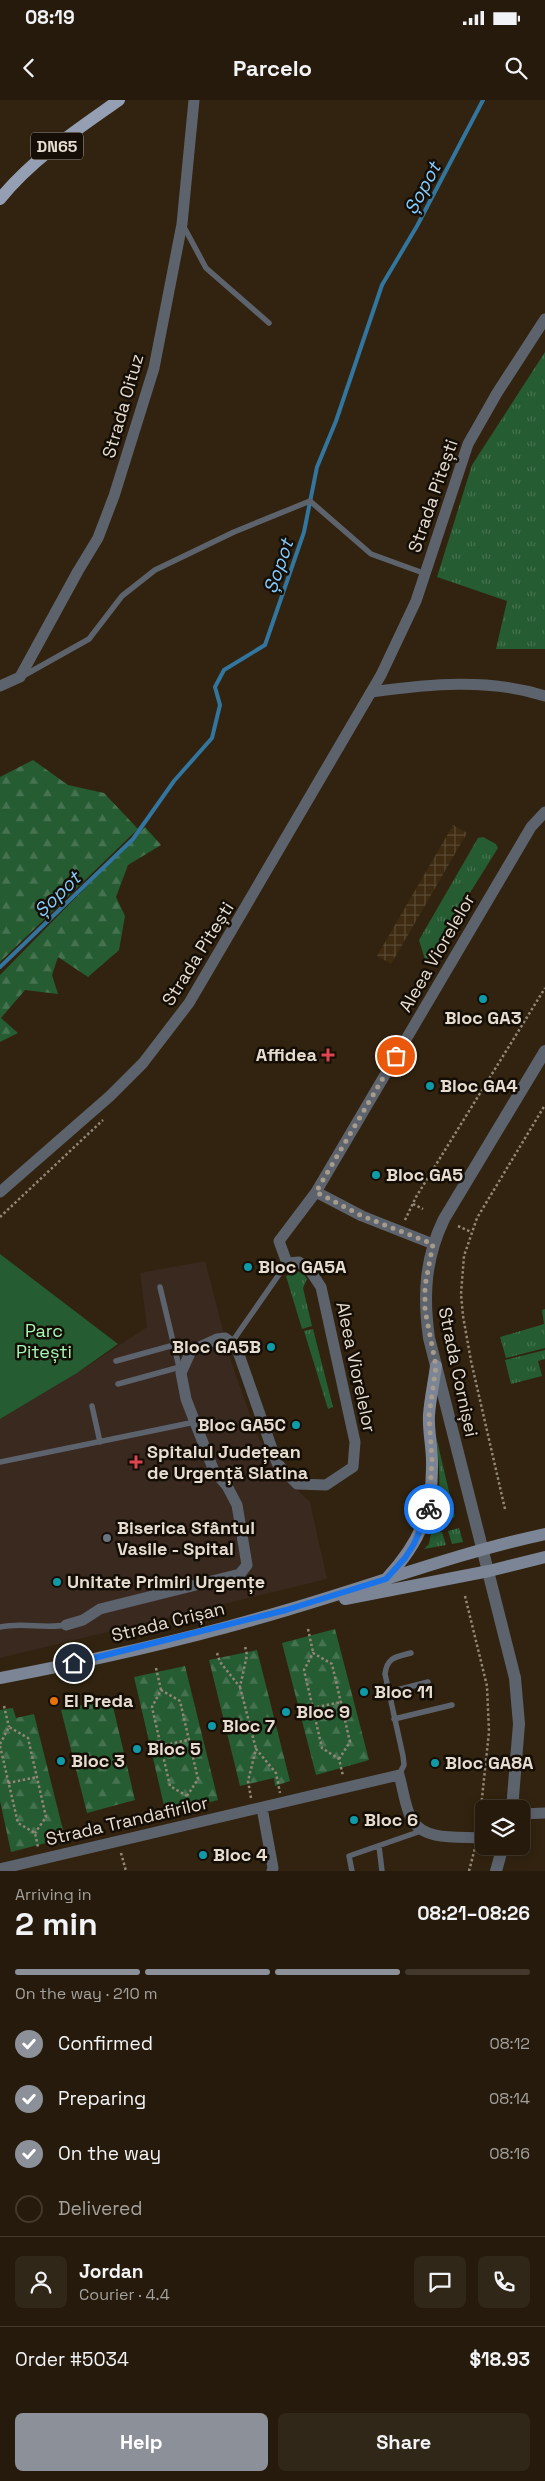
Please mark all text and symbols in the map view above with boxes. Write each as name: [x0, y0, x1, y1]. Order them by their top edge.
text: 08:19: [25, 5, 75, 30]
icon: back: [15, 54, 43, 82]
text: Parcelo: [233, 54, 312, 82]
icon: search: [502, 54, 530, 82]
road number: DN65: [31, 132, 83, 159]
water label: Șopot: [398, 156, 448, 219]
street label: Strada Oituz: [97, 351, 148, 461]
street label: Strada Pitești: [402, 436, 463, 555]
water label: Șopot: [258, 534, 300, 597]
water label: Șopot: [29, 864, 88, 923]
street label: Aleea Viorelelor: [393, 889, 480, 1016]
street label: Strada Pitești: [156, 897, 239, 1010]
marker: Bloc GA3: [477, 993, 489, 1005]
place label: Bloc GA3: [444, 1006, 522, 1029]
pin: [375, 1035, 417, 1077]
icon: bag: [382, 1042, 410, 1070]
place label: Affidea: [256, 1043, 318, 1066]
marker: Affidea: [321, 1048, 335, 1062]
place label: Bloc GA4: [440, 1074, 518, 1097]
marker: Bloc GA4: [424, 1080, 436, 1092]
place label: Bloc GA5: [386, 1163, 463, 1186]
marker: Bloc GA5: [370, 1169, 382, 1181]
place label: Bloc GA5A: [258, 1255, 347, 1278]
marker: Bloc GA5A: [242, 1261, 254, 1273]
street label: Aleea Viorelelor: [331, 1299, 382, 1435]
street label: Strada Cornișei: [434, 1305, 483, 1439]
park label: Parc Pitești: [16, 1319, 72, 1363]
place label: Bloc GA5B: [172, 1335, 261, 1358]
marker: Bloc GA5B: [265, 1341, 277, 1353]
place label: Bloc GA5C: [197, 1413, 286, 1436]
marker: Bloc GA5C: [290, 1419, 302, 1431]
place label: Spitalul Județean de Urgență Slatina: [147, 1440, 309, 1486]
marker: Spitalul Județean de Urgență Slatina: [129, 1455, 143, 1469]
courier: [404, 1484, 454, 1534]
icon: bike: [415, 1495, 443, 1523]
place label: Biserica Sfântul Vasile - Spital: [117, 1516, 255, 1560]
marker: Biserica Sfântul Vasile - Spital: [101, 1532, 113, 1544]
place label: Unitate Primiri Urgențe: [67, 1570, 265, 1595]
marker: Unitate Primiri Urgențe: [51, 1576, 63, 1588]
street label: Strada Crișan: [109, 1596, 227, 1647]
pin: [53, 1642, 95, 1684]
icon: home: [60, 1649, 88, 1677]
place label: Bloc 11: [374, 1680, 433, 1703]
marker: Bloc 11: [358, 1686, 370, 1698]
place label: El Preda: [64, 1689, 134, 1712]
marker: El Preda: [48, 1695, 60, 1707]
place label: Bloc 9: [296, 1700, 350, 1723]
marker: Bloc 9: [280, 1706, 292, 1718]
place label: Bloc 7: [222, 1714, 275, 1737]
marker: Bloc 7: [206, 1720, 218, 1732]
place label: Bloc 5: [147, 1737, 201, 1760]
marker: Bloc 5: [131, 1743, 143, 1755]
place label: Bloc 3: [71, 1749, 125, 1772]
place label: Bloc GA8A: [445, 1751, 534, 1774]
marker: Bloc 3: [55, 1755, 67, 1767]
marker: Bloc GA8A: [429, 1757, 441, 1769]
street label: Strada Trandafirilor: [43, 1791, 211, 1850]
map controls: [475, 1800, 530, 1855]
button: layers: [475, 1800, 530, 1855]
place label: Bloc 6: [364, 1808, 418, 1831]
marker: Bloc 6: [348, 1814, 360, 1826]
place label: Bloc 4: [213, 1843, 268, 1866]
marker: Bloc 4: [197, 1849, 209, 1861]
text: Arriving in: [15, 1884, 92, 1905]
text: 08:21–08:26: [417, 1901, 530, 1926]
text: 2 min: [15, 1904, 98, 1944]
text: On the way · 210 m: [15, 1983, 158, 2004]
icon: check: [15, 2030, 43, 2058]
text: Confirmed: [58, 2031, 153, 2056]
text: 08:12: [489, 2033, 530, 2054]
icon: check: [15, 2085, 43, 2113]
text: Preparing: [58, 2086, 146, 2111]
text: 08:14: [489, 2088, 530, 2109]
icon: check: [15, 2140, 43, 2168]
text: On the way: [58, 2141, 161, 2166]
text: 08:16: [489, 2143, 530, 2164]
text: Delivered: [58, 2196, 143, 2221]
button: person: [15, 2256, 67, 2308]
button: chat: [414, 2256, 466, 2308]
button: phone: [478, 2256, 530, 2308]
text: Jordan: [79, 2259, 144, 2284]
text: Courier · 4.4: [79, 2284, 170, 2305]
text: Order #5034: [15, 2347, 129, 2372]
text: $18.93: [470, 2347, 530, 2372]
button: Help: [15, 2413, 268, 2471]
button: Share: [278, 2413, 530, 2471]

